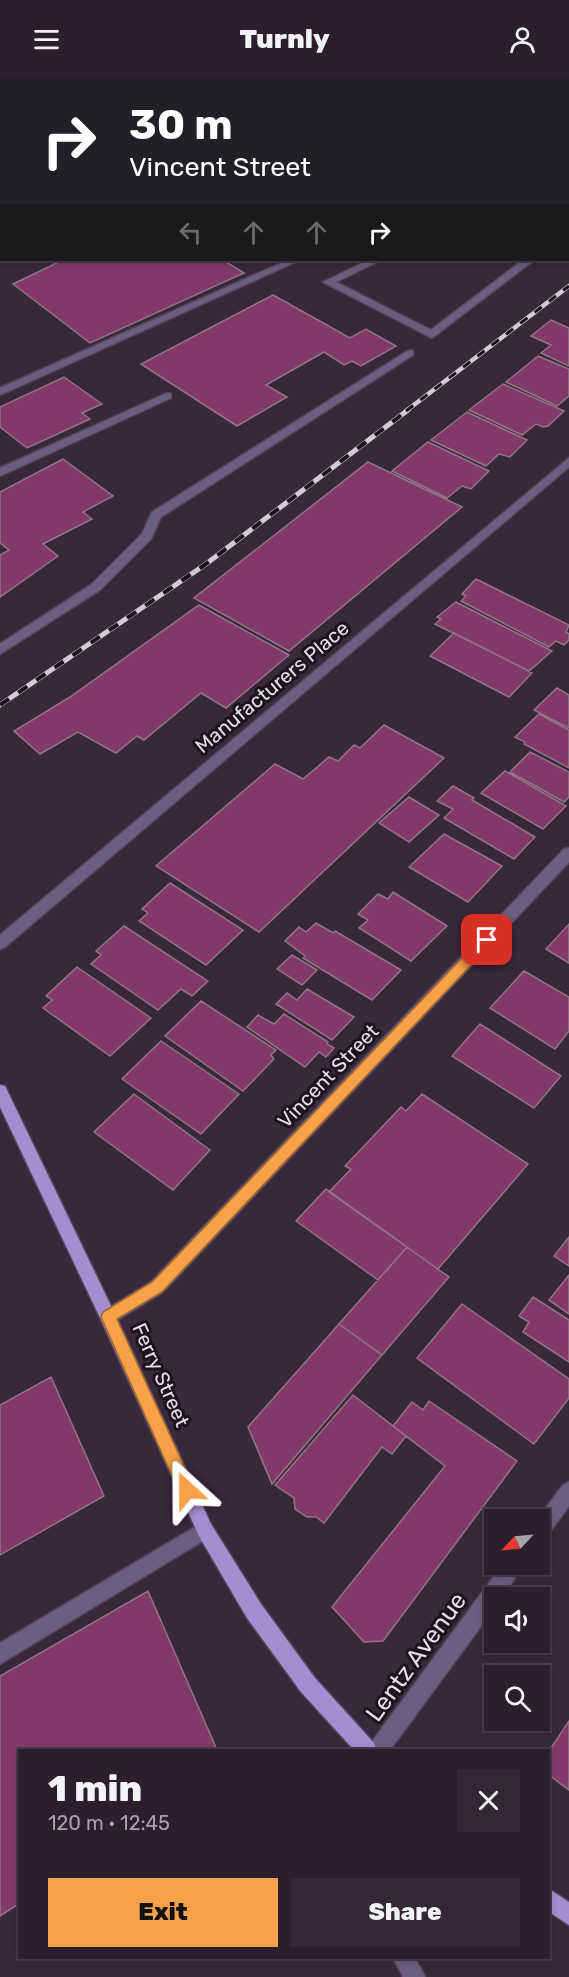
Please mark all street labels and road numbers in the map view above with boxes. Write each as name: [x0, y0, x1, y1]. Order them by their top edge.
street label: Manufacturers Place: [190, 616, 354, 758]
street label: Vincent Street: [273, 1019, 384, 1133]
street label: Ferry Street: [127, 1319, 195, 1431]
street label: Lentz Avenue: [360, 1587, 472, 1727]

